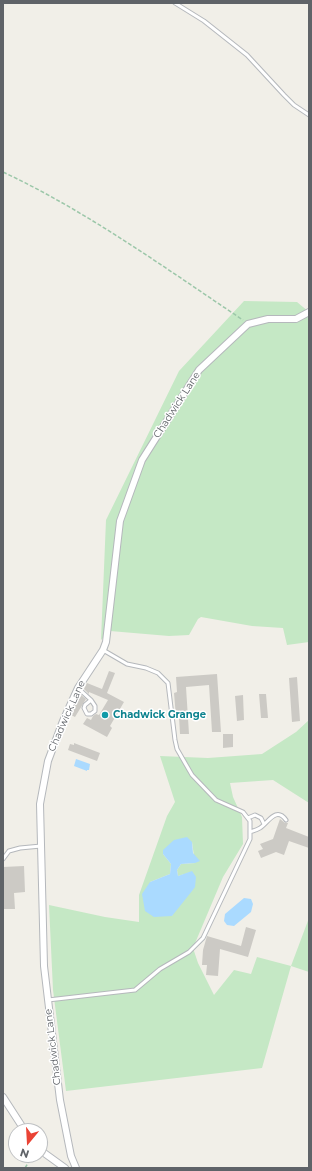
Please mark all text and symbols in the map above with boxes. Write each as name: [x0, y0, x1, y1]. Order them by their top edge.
street label: Chadwick Lane: [151, 370, 203, 440]
street label: Chadwick Lane: [46, 679, 88, 753]
place label: Chadwick Grange: [113, 709, 206, 721]
marker: Chadwick Grange: [100, 710, 110, 720]
street label: Chadwick Lane: [42, 1008, 64, 1086]
north arrow: [8, 1123, 48, 1163]
text: N: [18, 1145, 31, 1161]

